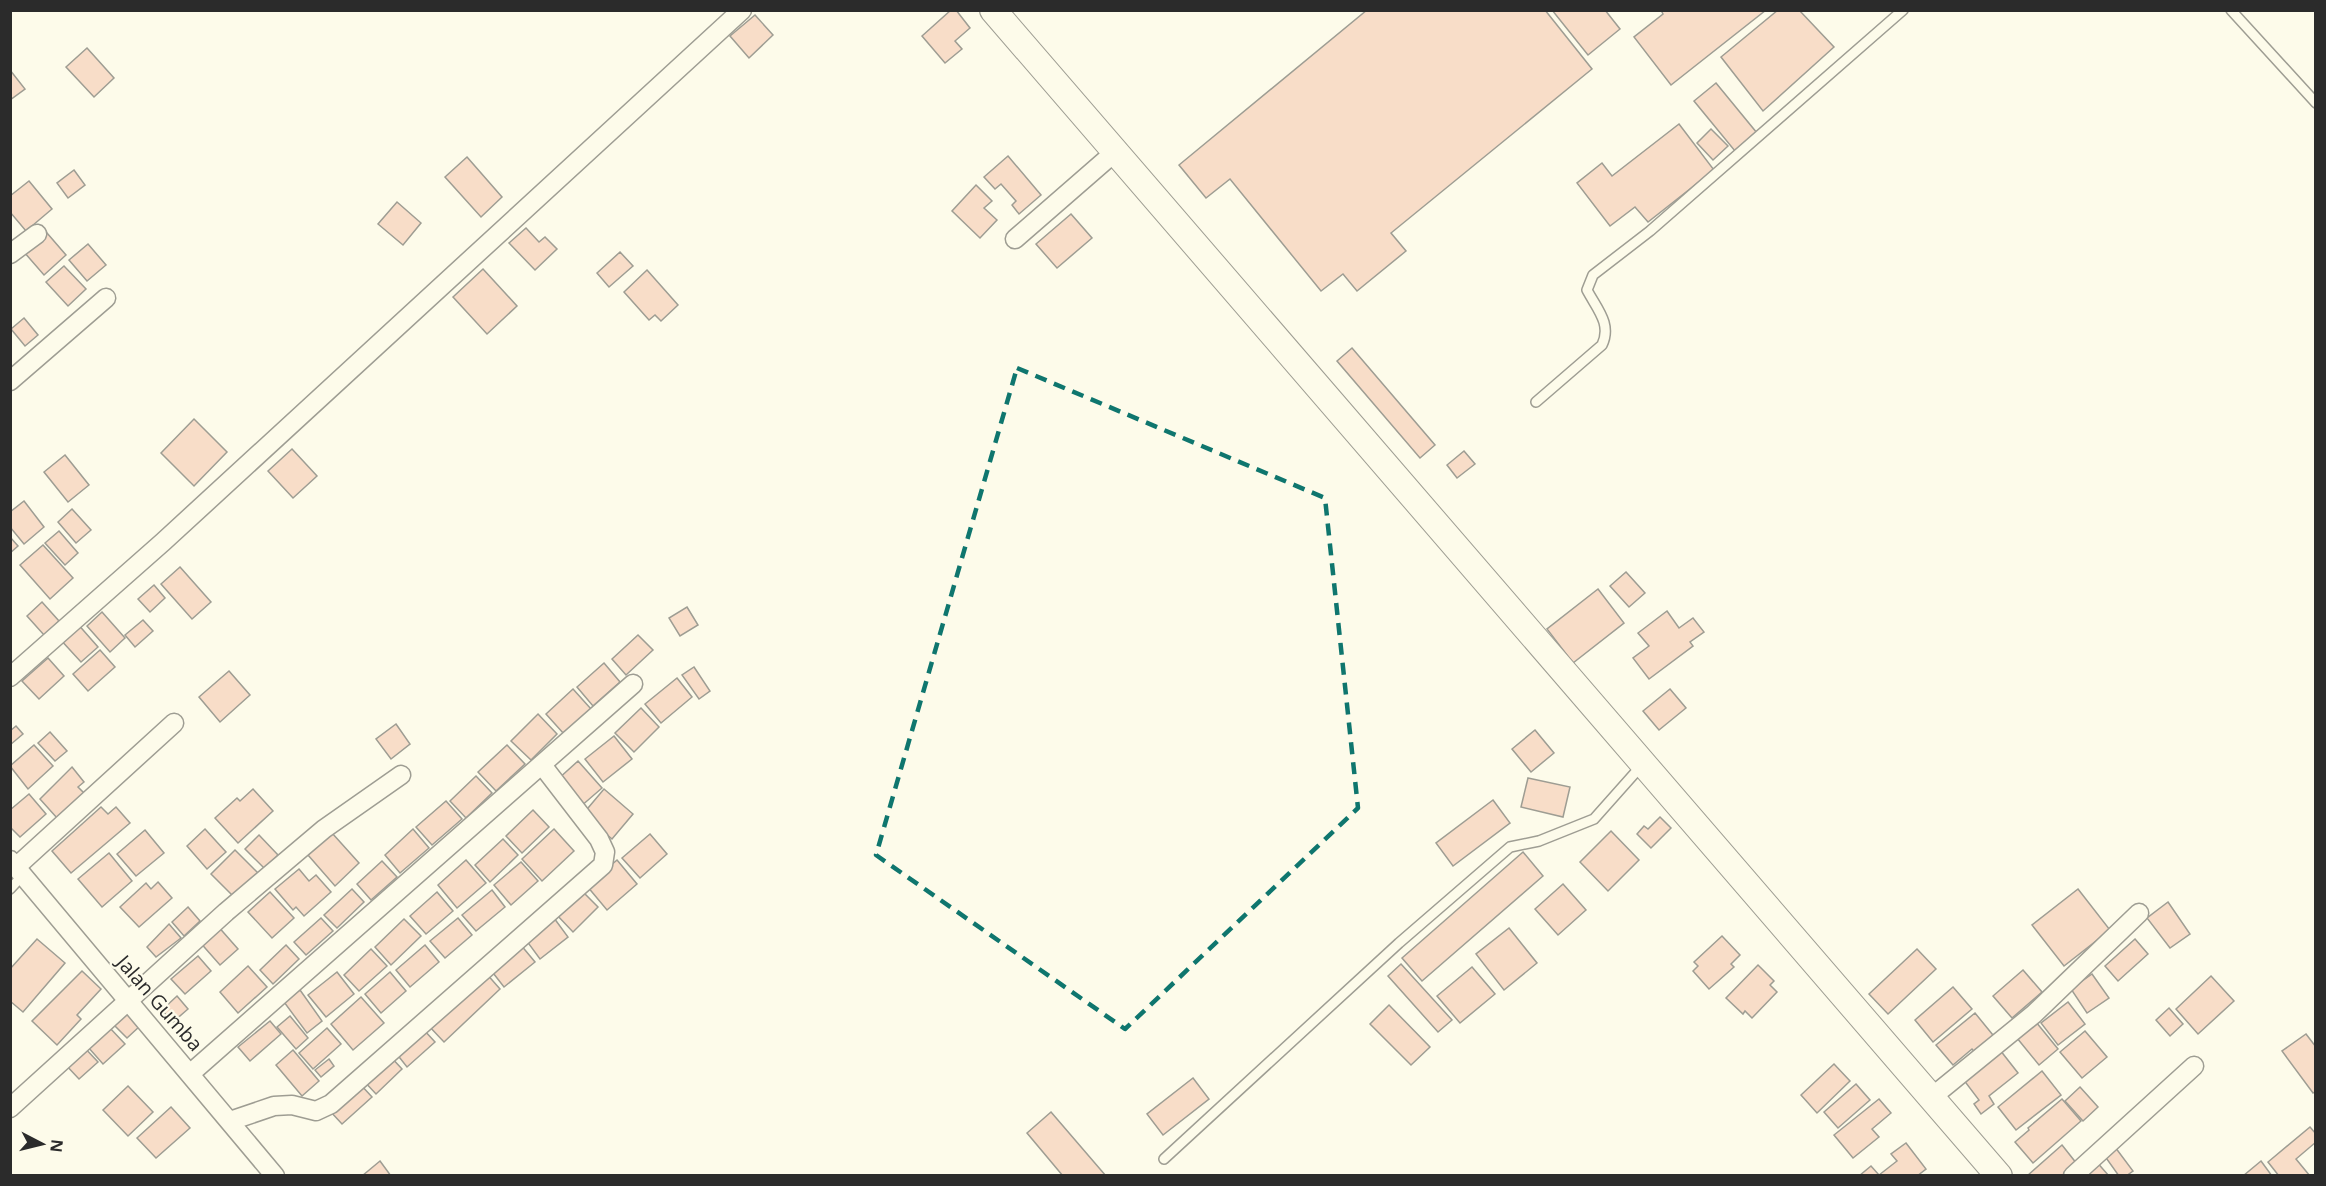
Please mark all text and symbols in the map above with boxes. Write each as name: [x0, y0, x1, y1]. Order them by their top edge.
street label: Jalan Gumba: [110, 948, 209, 1057]
north arrow: [12, 1114, 72, 1174]
text: N: [45, 1138, 69, 1154]

